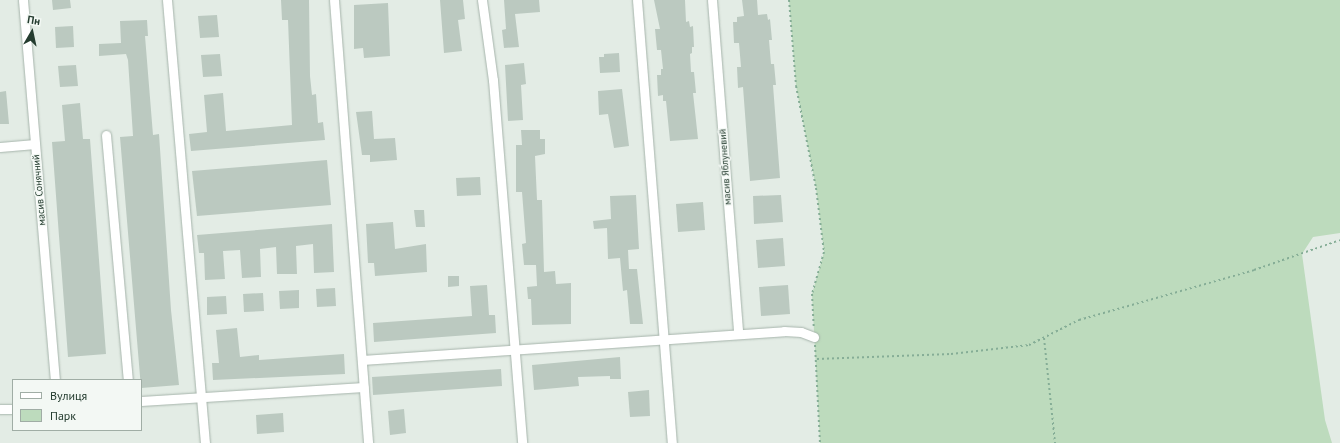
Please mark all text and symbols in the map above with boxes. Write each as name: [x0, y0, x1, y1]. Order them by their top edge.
north arrow: [12, 12, 52, 52]
text: Пн: [26, 12, 41, 28]
street label: масив Яблуневий: [716, 129, 734, 205]
street label: масив Сонячний: [30, 154, 48, 226]
legend: [12, 379, 142, 431]
text: Вулиця: [50, 388, 87, 403]
text: Парк: [50, 408, 76, 423]

